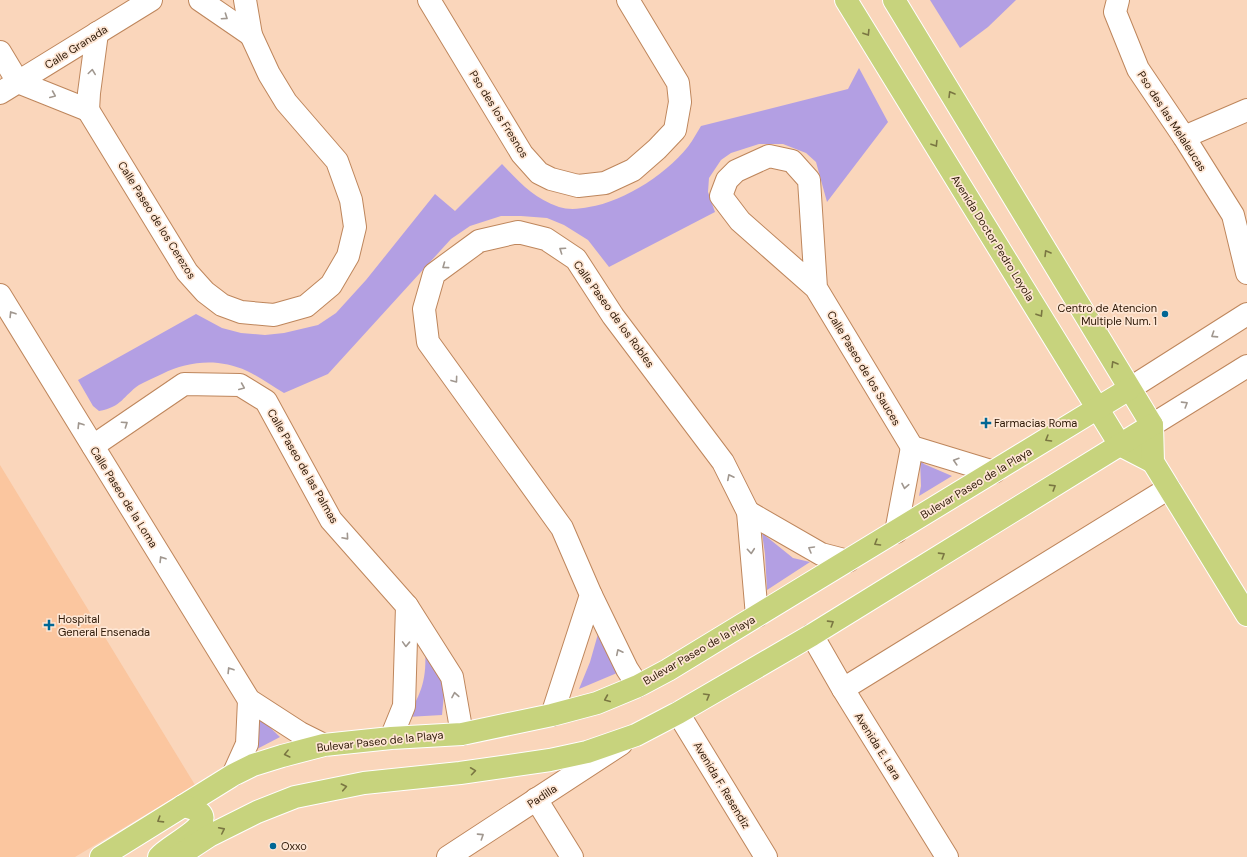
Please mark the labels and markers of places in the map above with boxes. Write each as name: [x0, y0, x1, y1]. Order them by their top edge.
place label: Centro de Atencion Multiple Num. 1: [1058, 301, 1157, 328]
marker: Centro de Atencion Multiple Num. 1: [1160, 309, 1170, 319]
place label: Farmacias Roma: [994, 416, 1077, 430]
marker: Farmacias Roma: [981, 418, 991, 428]
place label: Hospital General Ensenada: [58, 612, 150, 639]
marker: Hospital General Ensenada: [43, 619, 55, 631]
place label: Oxxo: [281, 839, 307, 853]
marker: Oxxo: [268, 841, 278, 851]

